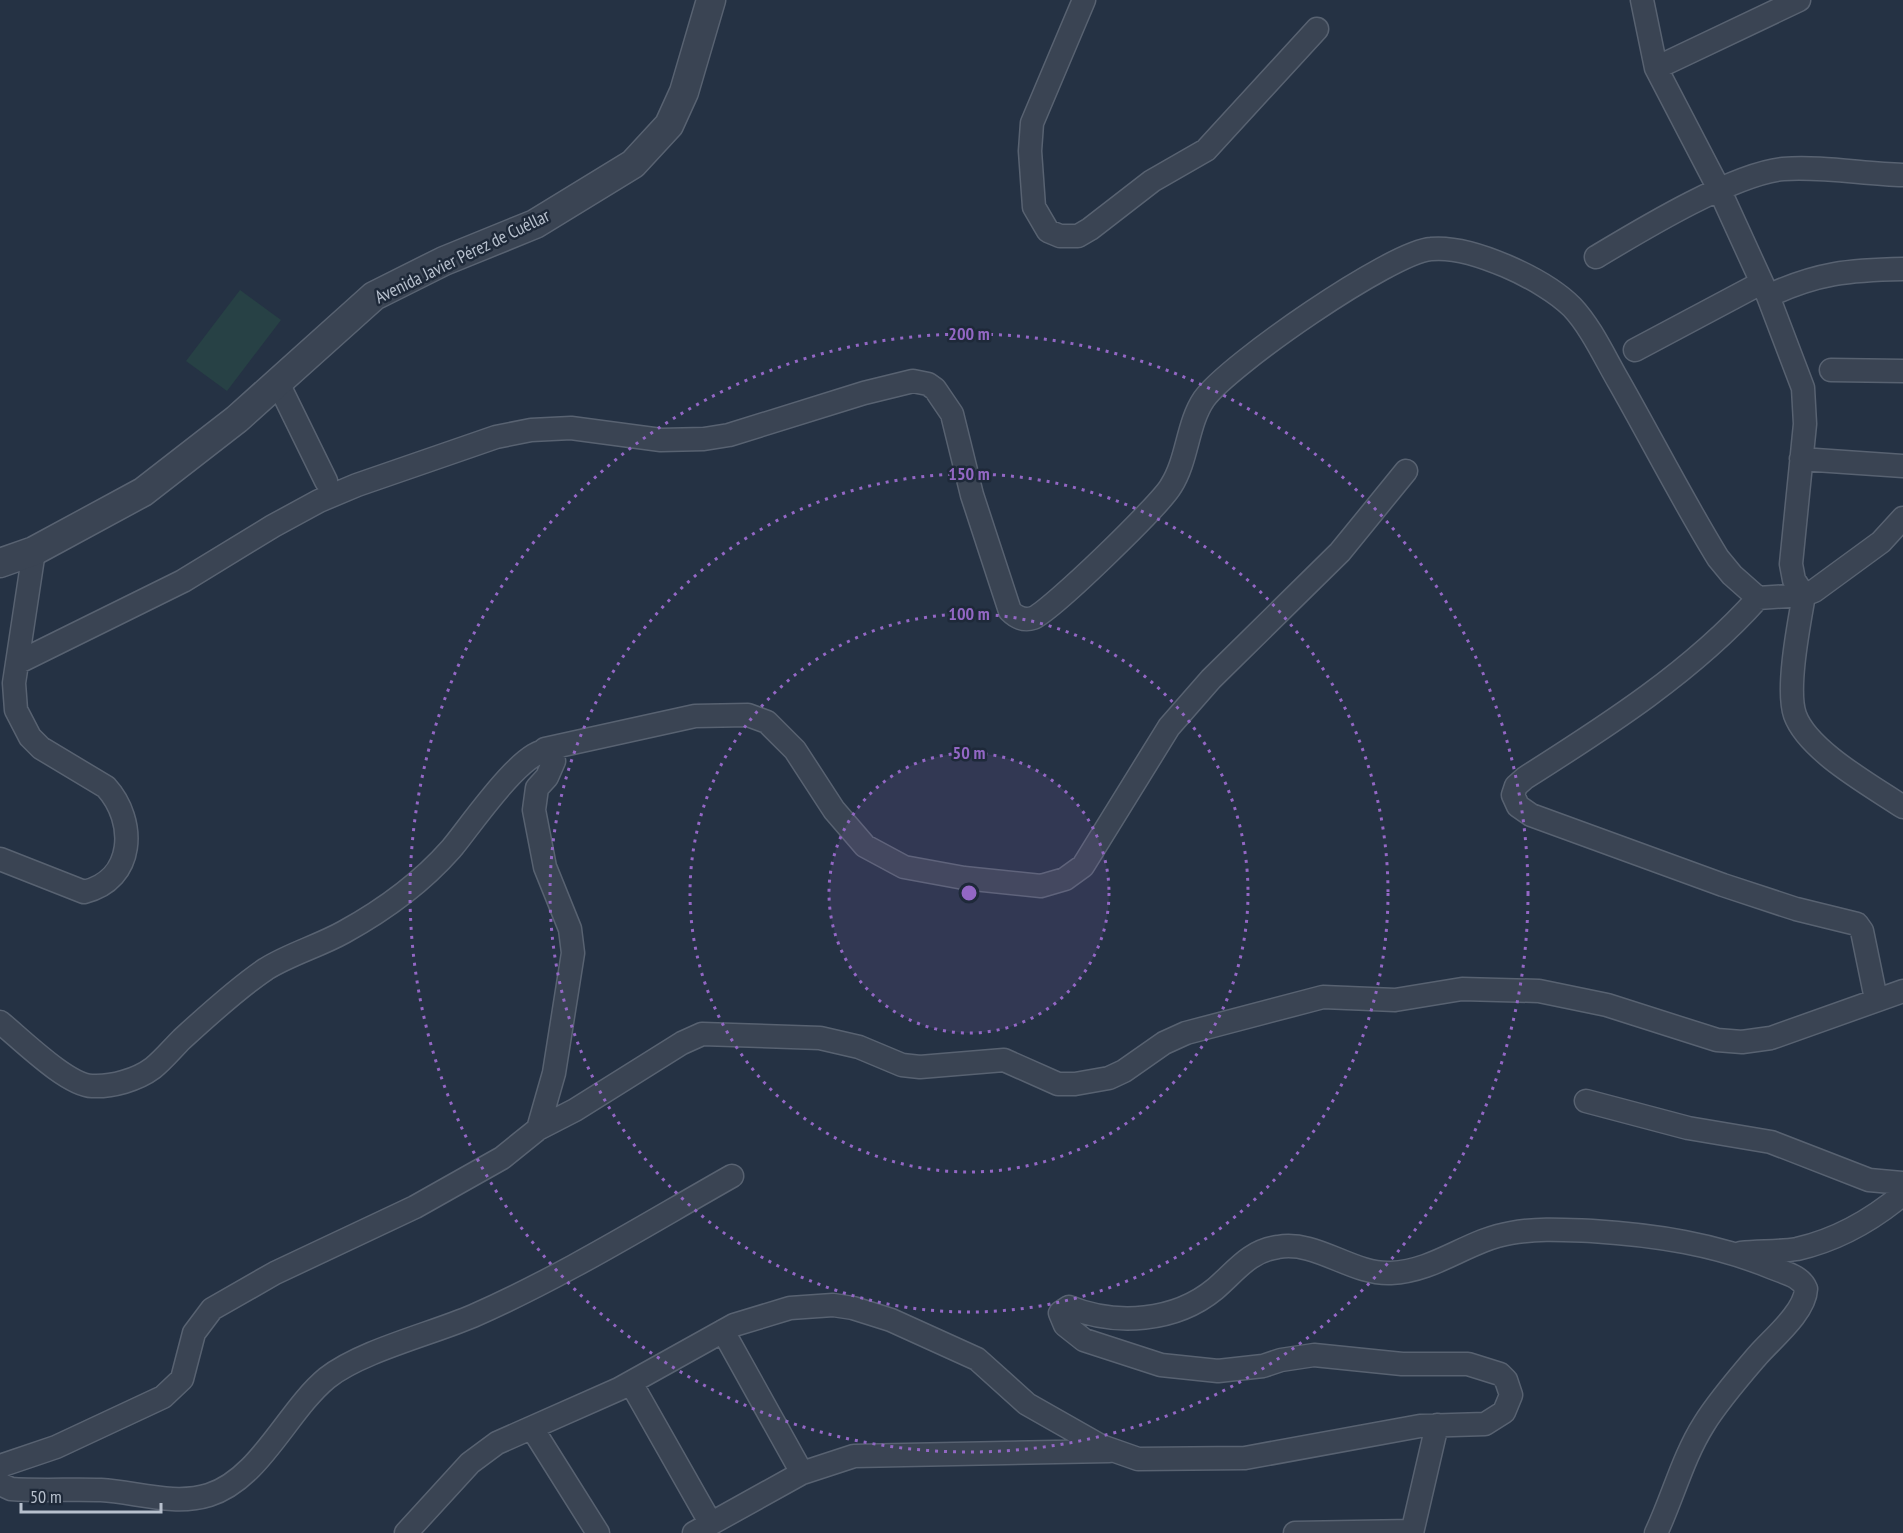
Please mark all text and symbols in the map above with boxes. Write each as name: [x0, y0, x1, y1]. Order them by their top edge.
street label: Avenida Javier Pérez de Cuéllar: [371, 204, 553, 308]
text: 200 m: [948, 322, 990, 345]
text: 150 m: [948, 462, 990, 485]
text: 100 m: [948, 602, 990, 625]
text: 50 m: [953, 741, 985, 764]
centre of rings: [959, 883, 979, 903]
scale bar: [21, 1476, 160, 1514]
text: 50 m: [30, 1485, 62, 1508]

